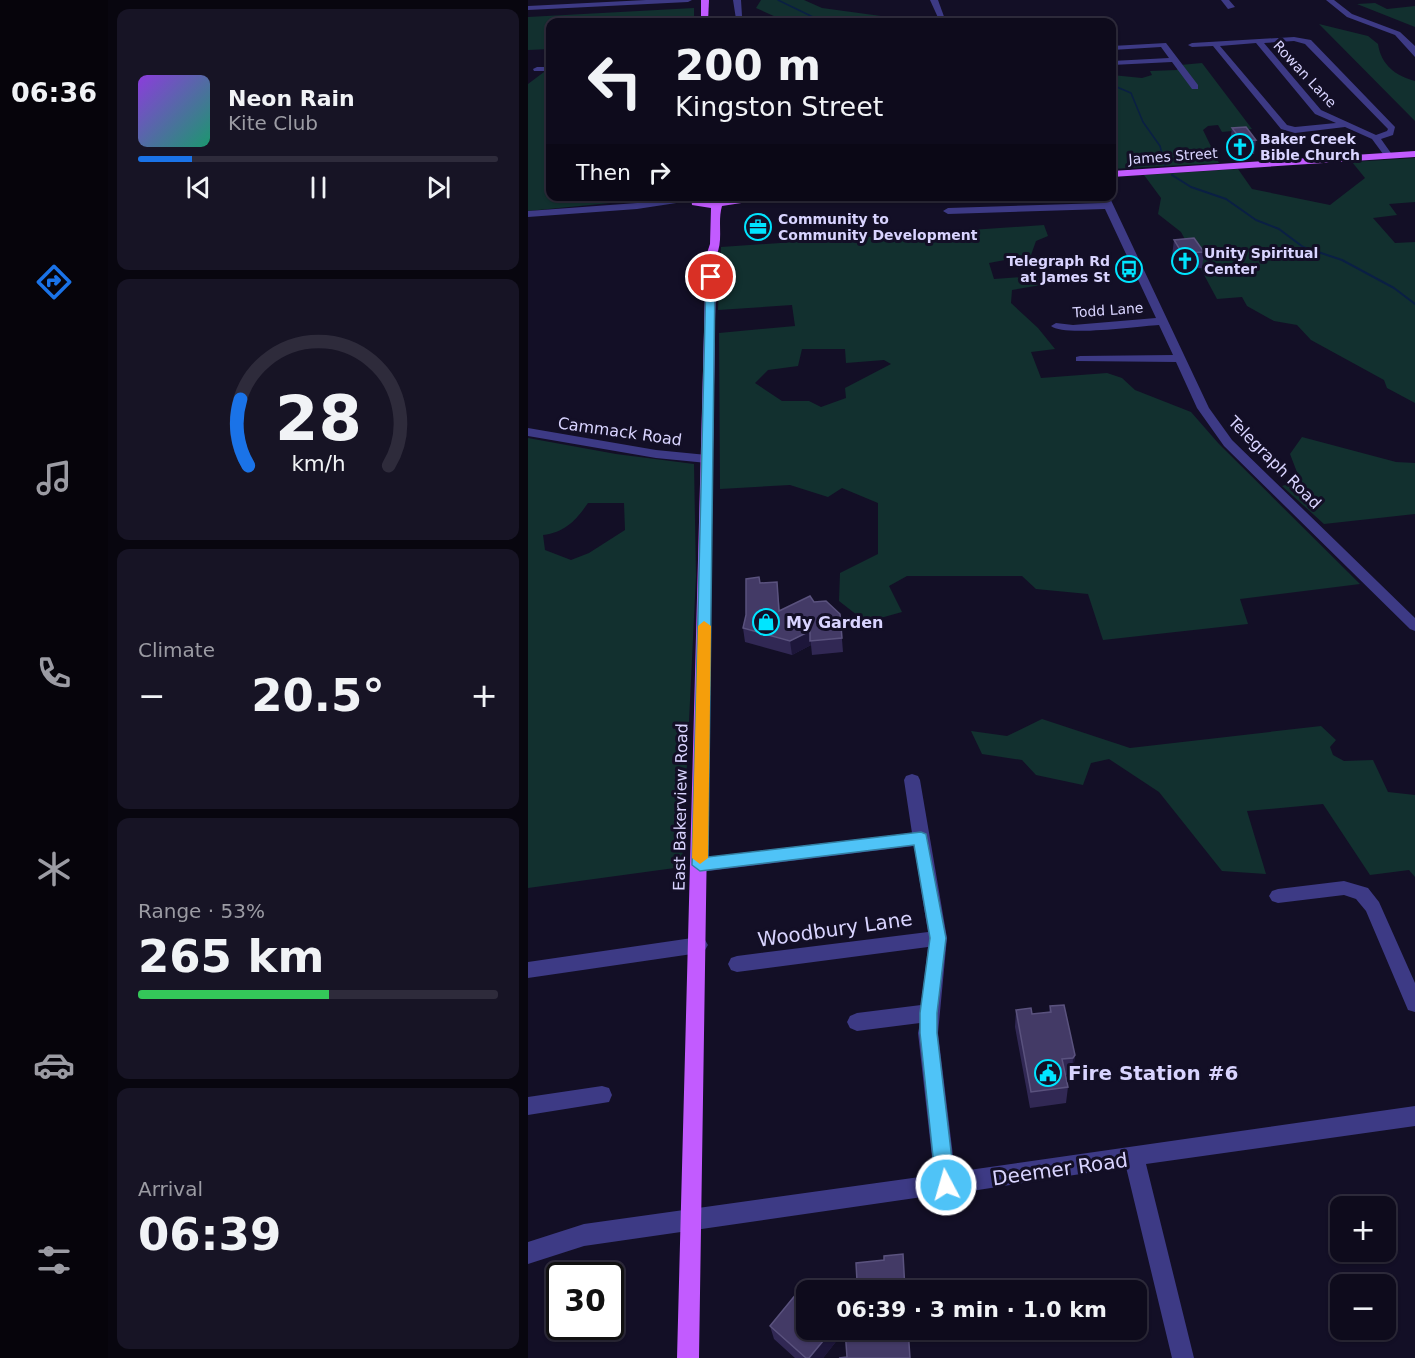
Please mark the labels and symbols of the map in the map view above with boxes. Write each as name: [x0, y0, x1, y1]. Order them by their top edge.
street label: Rowan Lane: [1270, 38, 1340, 110]
place label: Baker Creek Bible Church: [1260, 131, 1360, 163]
church icon: Baker Creek Bible Church: [1225, 132, 1255, 162]
street label: James Street: [1127, 145, 1219, 167]
place label: Community to Community Development: [778, 211, 978, 243]
office icon: Community to Community Development: [743, 212, 773, 242]
place label: Unity Spiritual Center: [1204, 245, 1318, 277]
church icon: Unity Spiritual Center: [1170, 246, 1200, 276]
pin: [685, 251, 736, 302]
place label: Telegraph Rd at James St: [1006, 253, 1110, 285]
bus stop icon: Telegraph Rd at James St: [1114, 254, 1144, 284]
street label: Todd Lane: [1071, 300, 1144, 321]
street label: Telegraph Road: [1224, 411, 1325, 513]
street label: Cammack Road: [557, 413, 683, 450]
shop icon: My Garden: [751, 607, 781, 637]
place label: My Garden: [786, 613, 883, 632]
street label: East Bakerview Road: [670, 723, 691, 891]
street label: Woodbury Lane: [756, 906, 914, 952]
public building icon: Fire Station #6: [1033, 1058, 1063, 1088]
place label: Fire Station #6: [1068, 1061, 1238, 1085]
street label: Deemer Road: [991, 1148, 1129, 1190]
position arrow: [914, 1153, 978, 1217]
speed limit sign: 30: [546, 1262, 624, 1340]

